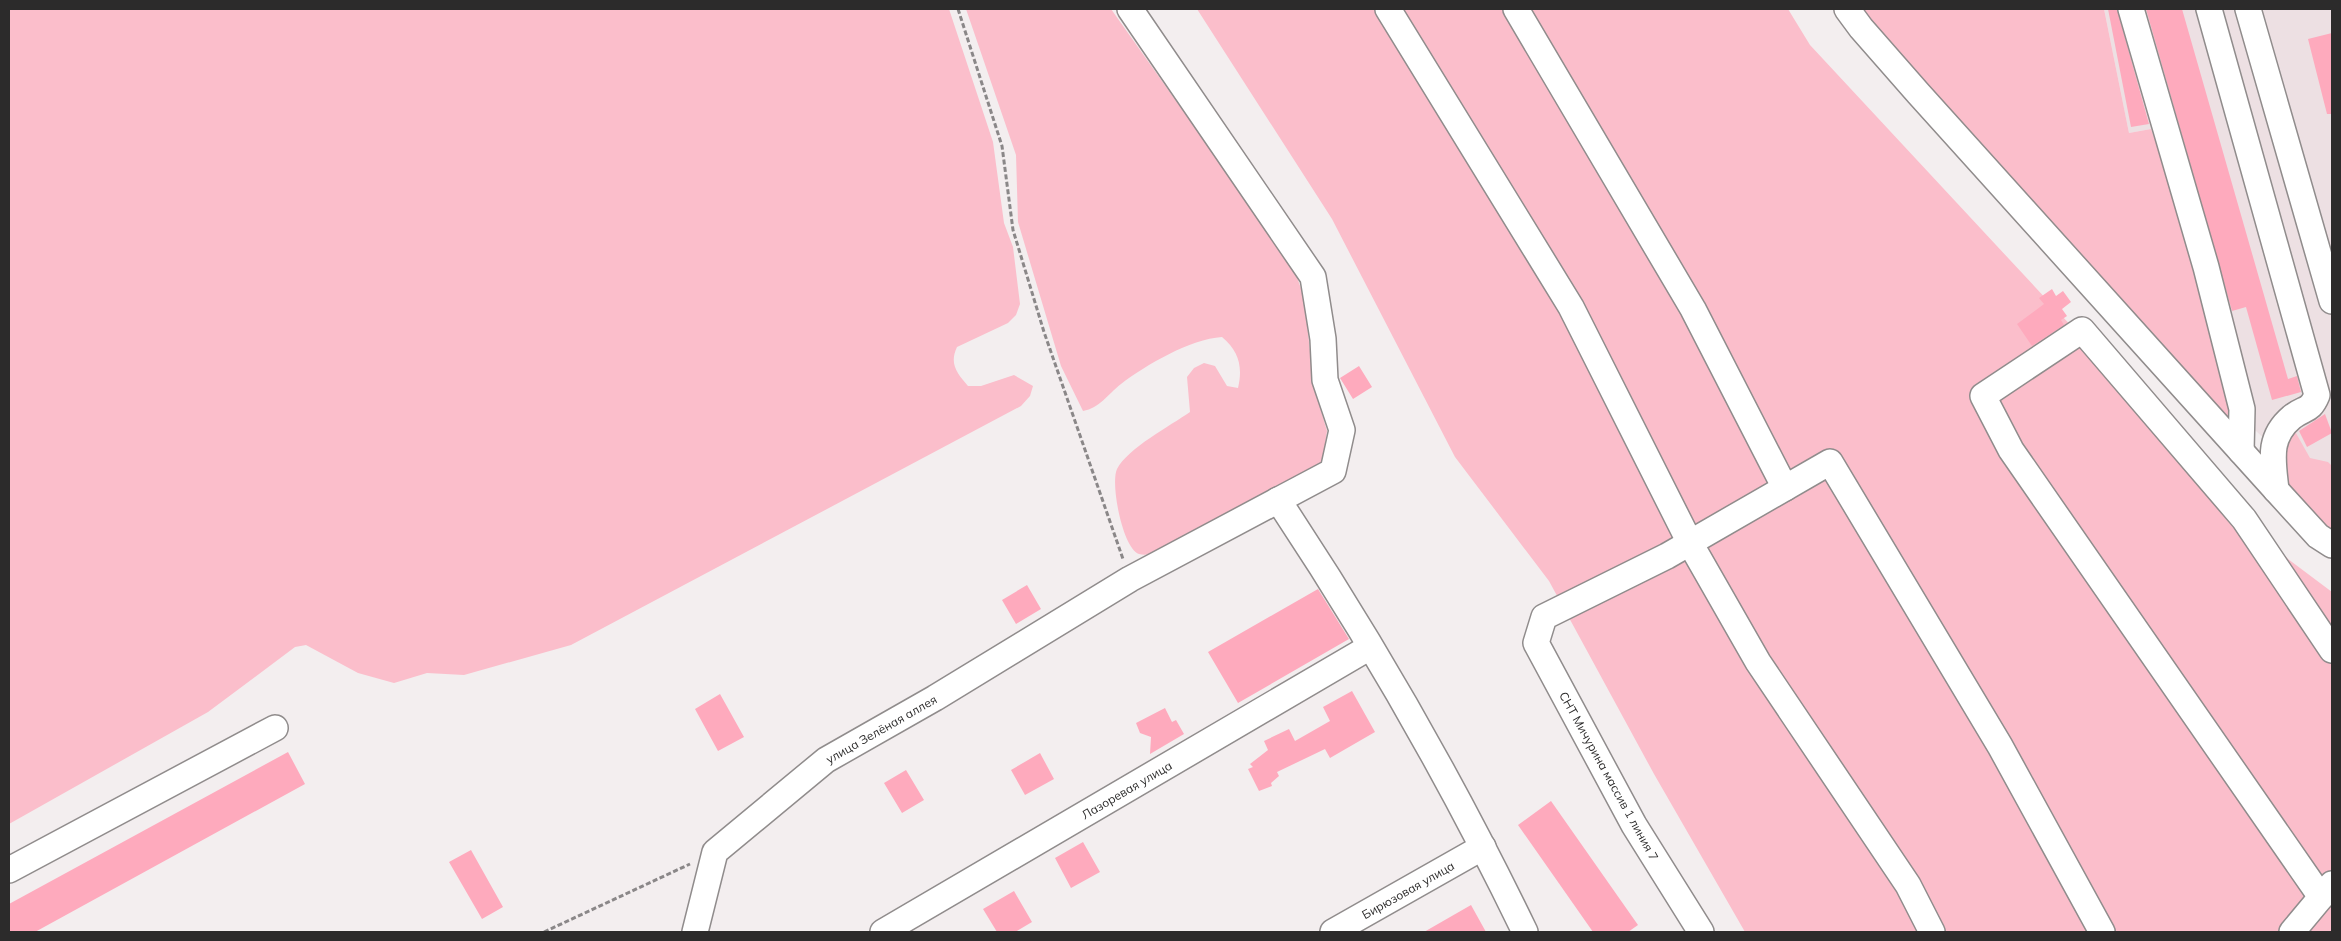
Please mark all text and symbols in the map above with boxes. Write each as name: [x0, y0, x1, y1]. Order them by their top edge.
street label: СНТ Мичурина массив 1 линия 7: [1556, 689, 1662, 863]
street label: улица Зелёная аллея: [823, 691, 939, 766]
street label: Лазоревая улица: [1078, 757, 1174, 822]
street label: Бирюзовая улица: [1359, 857, 1457, 922]

